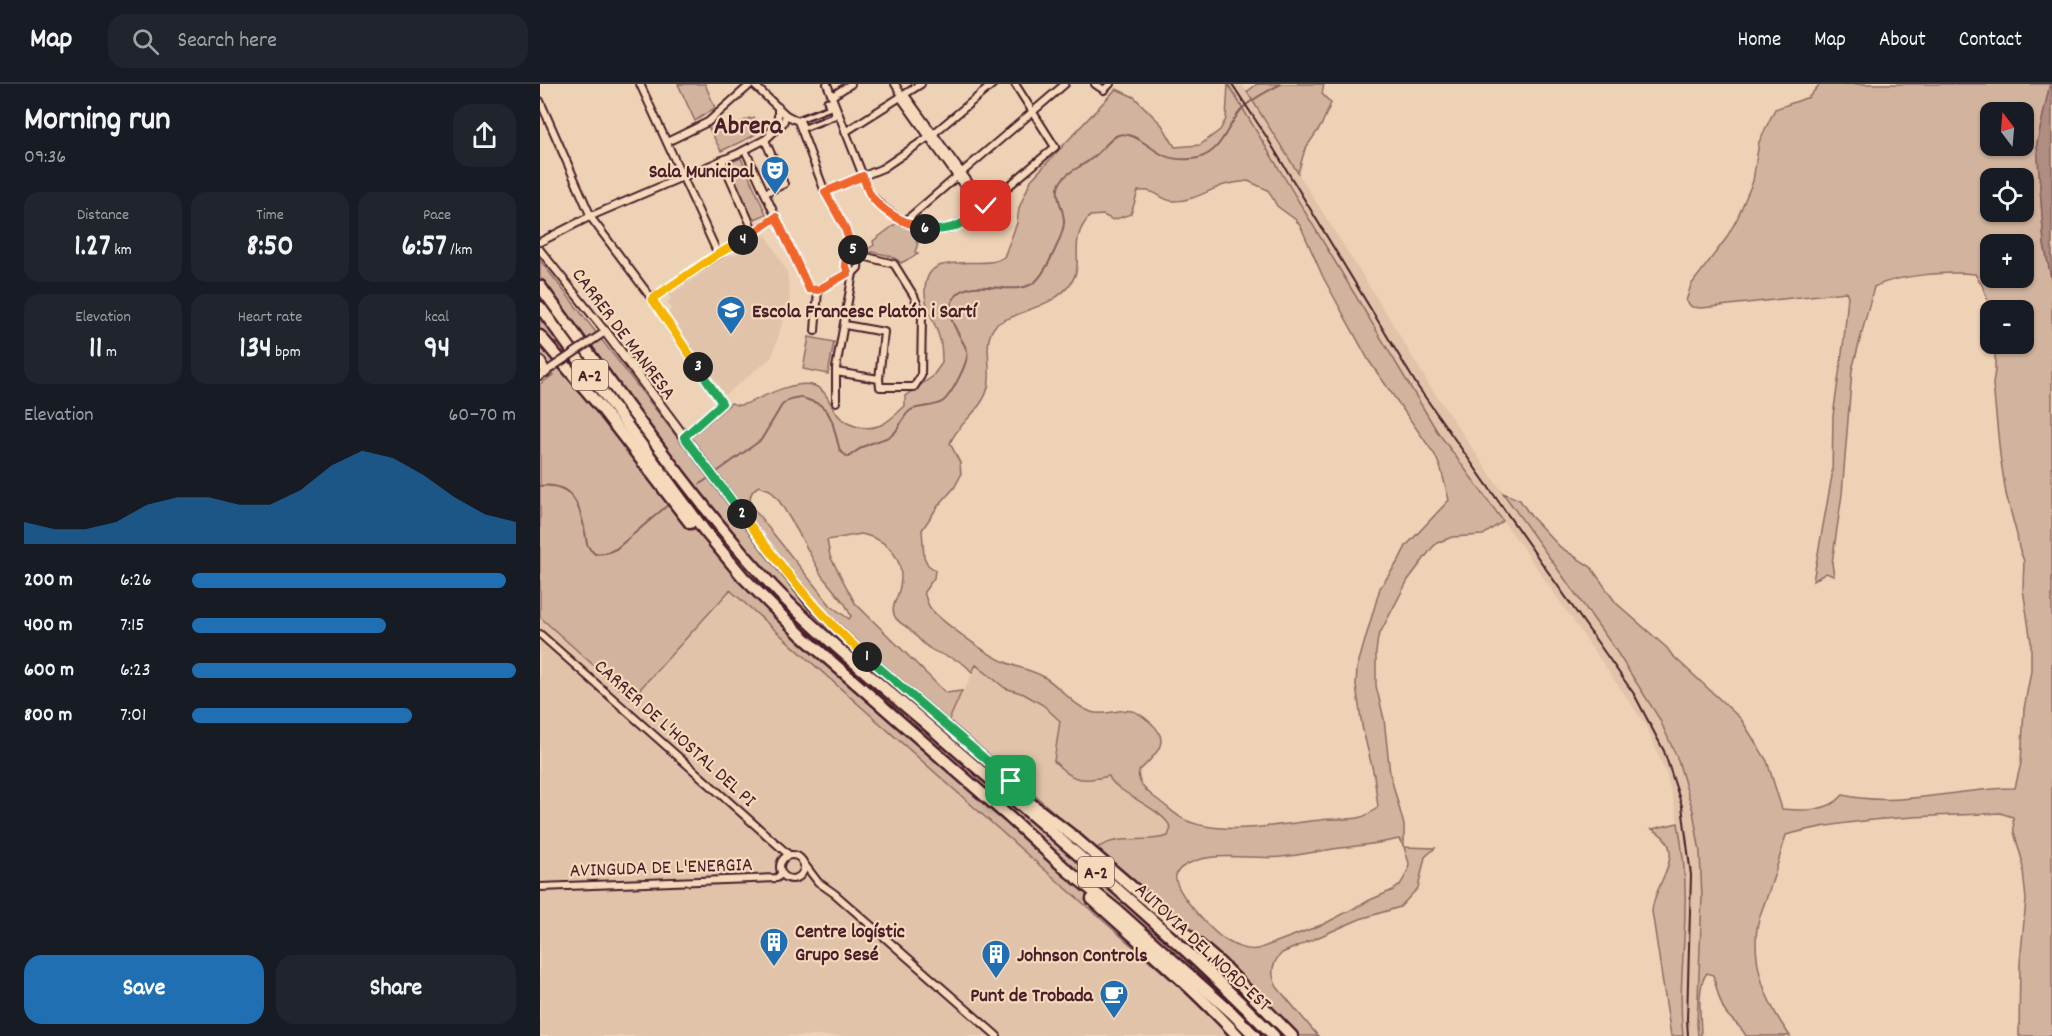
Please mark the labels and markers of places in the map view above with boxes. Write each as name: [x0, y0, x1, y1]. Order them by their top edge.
theatre icon: Sala Municipal: [759, 154, 791, 196]
place label: Sala Municipal: [649, 159, 754, 187]
pin: [960, 180, 1011, 231]
pin: 6: [910, 214, 940, 244]
pin: 4: [728, 225, 758, 255]
pin: 5: [838, 235, 868, 265]
school or university icon: Escola Francesc Platón i Sartí: [715, 294, 747, 336]
place label: Escola Francesc Platón i Sartí: [752, 299, 979, 327]
pin: 3: [683, 352, 713, 382]
pin: 2: [727, 499, 757, 529]
pin: 1: [852, 642, 882, 672]
pin: [985, 755, 1036, 806]
place label: Centre logístic Grupo Sesé: [795, 919, 905, 970]
building icon: Centre logístic Grupo Sesé: [758, 926, 790, 968]
building icon: Johnson Controls: [980, 938, 1012, 980]
place label: Johnson Controls: [1017, 943, 1148, 971]
cafe icon: Punt de Trobada: [1098, 978, 1130, 1020]
place label: Punt de Trobada: [970, 983, 1094, 1011]

